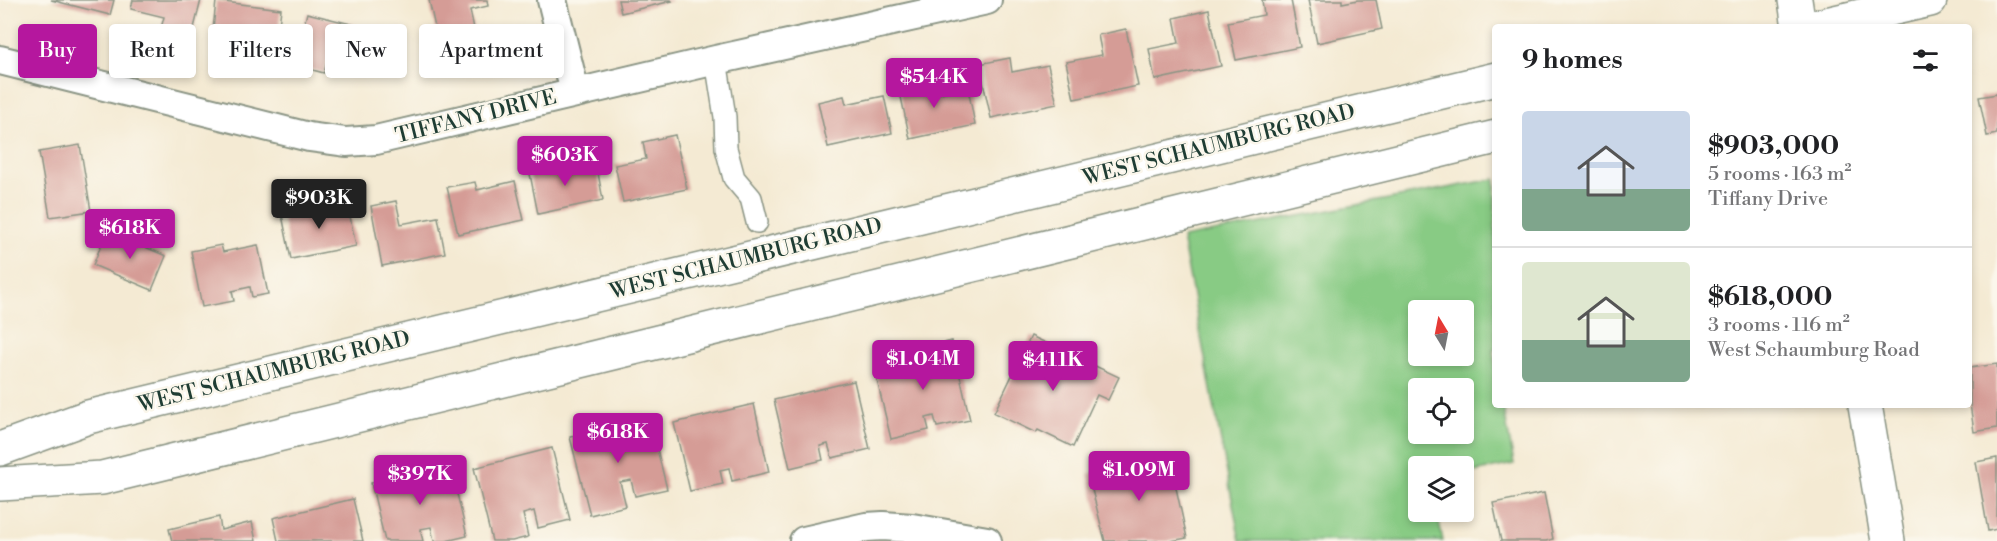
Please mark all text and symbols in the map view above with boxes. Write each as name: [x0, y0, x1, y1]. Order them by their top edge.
chip: Buy: [18, 24, 97, 78]
chip: Rent: [109, 24, 196, 78]
chip: Filters: [208, 24, 313, 78]
chip: New: [325, 24, 407, 78]
chip: Apartment: [419, 24, 564, 78]
text: 9 homes: [1522, 44, 1623, 76]
icon: filters: [1909, 44, 1942, 77]
pin: $544K: [892, 58, 976, 109]
text: $544K: [900, 65, 968, 90]
street label: TIFFANY DRIVE: [393, 84, 559, 150]
street label: WEST SCHAUMBURG ROAD: [1079, 99, 1358, 192]
text: $903,000: [1708, 130, 1839, 162]
icon: home: [1570, 135, 1642, 207]
pin: $603K: [523, 136, 607, 187]
text: $603K: [531, 143, 599, 168]
text: 5 rooms · 163 m²: [1708, 162, 1852, 187]
pin: $903K: [277, 179, 361, 230]
text: $903K: [285, 186, 353, 211]
text: Tiffany Drive: [1708, 187, 1828, 212]
pin: $618K: [88, 209, 172, 260]
street label: WEST SCHAUMBURG ROAD: [606, 213, 885, 306]
text: $618K: [99, 216, 161, 241]
text: $618,000: [1708, 281, 1832, 313]
icon: home: [1570, 286, 1642, 358]
north arrow: [1408, 300, 1474, 366]
map controls: [1408, 300, 1474, 522]
text: 3 rooms · 116 m²: [1708, 313, 1850, 338]
street label: WEST SCHAUMBURG ROAD: [134, 326, 413, 419]
text: West Schaumburg Road: [1708, 338, 1920, 363]
pin: $1.04M: [874, 340, 972, 391]
pin: $411K: [1011, 341, 1095, 392]
text: $1.04M: [886, 347, 960, 372]
text: $411K: [1022, 348, 1084, 373]
button: locate: [1408, 378, 1474, 444]
pin: $618K: [576, 413, 660, 464]
text: $618K: [587, 420, 649, 445]
pin: $1.09M: [1090, 451, 1188, 502]
pin: $397K: [378, 455, 462, 506]
button: layers: [1408, 456, 1474, 522]
text: $1.09M: [1103, 458, 1175, 483]
text: $397K: [388, 462, 452, 487]

